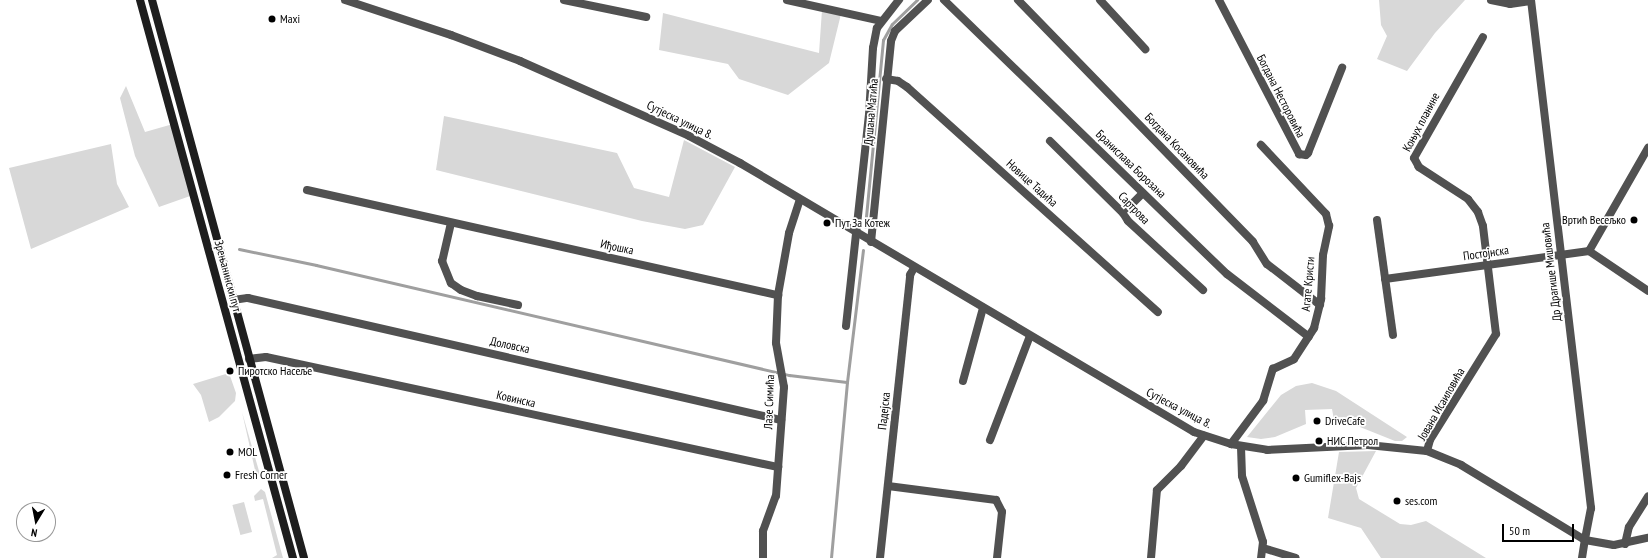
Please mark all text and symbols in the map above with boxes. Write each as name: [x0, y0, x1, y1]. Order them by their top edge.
place label: Maxi: [280, 12, 300, 26]
marker: Maxi: [267, 14, 277, 24]
street label: Богдана Несторовића: [1254, 52, 1308, 140]
street label: Душана Матића: [861, 78, 881, 146]
street label: Коњух планине: [1399, 90, 1443, 154]
street label: Сутјеска улица 8.: [644, 98, 716, 142]
street label: Богдана Косановића: [1142, 110, 1212, 182]
street label: Бранислава Борозана: [1093, 127, 1169, 201]
street label: Новице Тадића: [1003, 156, 1061, 210]
street label: Сартрова: [1115, 189, 1153, 227]
place label: Вртић Весељко: [1562, 213, 1626, 227]
marker: Вртић Весељко: [1629, 215, 1639, 225]
place label: Пут За Котеж: [835, 216, 890, 230]
marker: Пут За Котеж: [822, 218, 832, 228]
street label: Др Драгише Мишовића: [1538, 222, 1564, 322]
street label: Иђошка: [599, 236, 635, 258]
street label: Зрењанински пут: [212, 239, 244, 313]
street label: Постојнска: [1462, 243, 1510, 263]
street label: Агате Кристи: [1298, 256, 1318, 312]
street label: Доловска: [489, 334, 531, 356]
place label: Пиротско Насеље: [238, 364, 312, 378]
street label: Јована Исаиловића: [1414, 365, 1468, 443]
marker: Пиротско Насеље: [225, 366, 235, 376]
street label: Лазе Симића: [761, 374, 777, 430]
street label: Сутјеска улица 8.: [1144, 385, 1214, 431]
street label: Ковинска: [495, 388, 537, 410]
street label: Падејска: [875, 392, 893, 430]
place label: DriveCafe: [1325, 414, 1365, 428]
marker: DriveCafe: [1312, 416, 1322, 426]
place label: НИС Петрол: [1327, 434, 1378, 448]
marker: НИС Петрол: [1314, 436, 1324, 446]
place label: MOL: [238, 445, 257, 459]
marker: MOL: [225, 447, 235, 457]
place label: Fresh Corner: [235, 468, 287, 482]
marker: Fresh Corner: [222, 470, 232, 480]
place label: Gumiflex-Bajs: [1304, 471, 1361, 485]
marker: Gumiflex-Bajs: [1291, 473, 1301, 483]
place label: ses.com: [1405, 494, 1437, 508]
marker: ses.com: [1392, 496, 1402, 506]
north arrow: [16, 502, 56, 542]
scale bar: [1504, 516, 1576, 542]
text: 50 m: [1509, 523, 1530, 538]
text: N: [30, 525, 38, 540]

